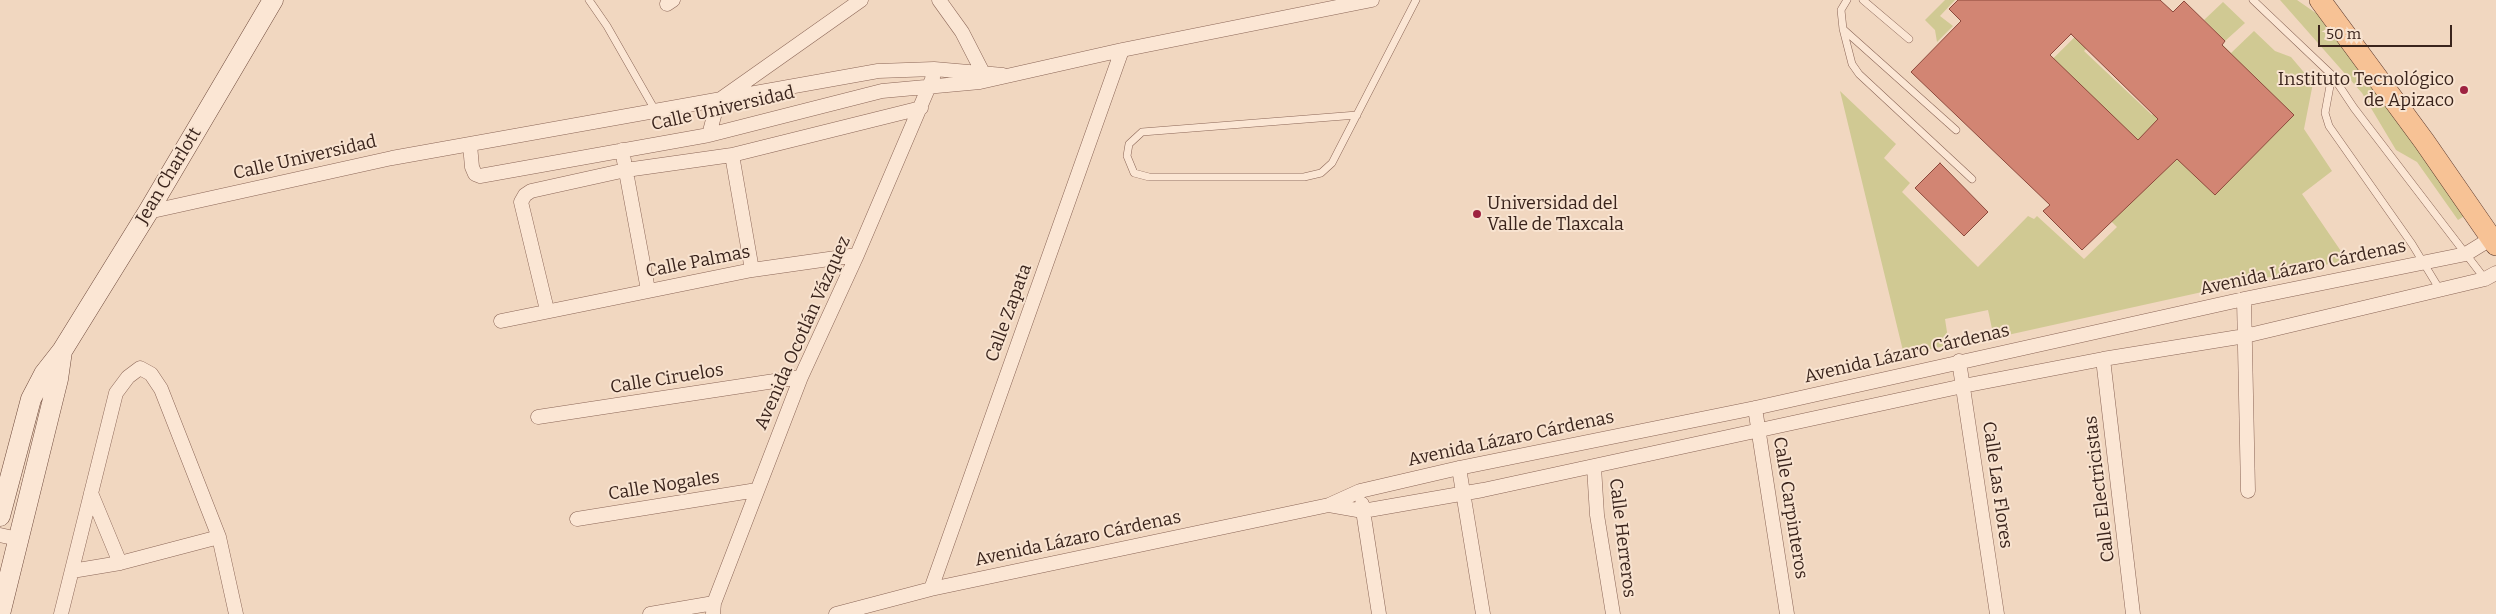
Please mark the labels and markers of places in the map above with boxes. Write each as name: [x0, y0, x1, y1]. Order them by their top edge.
place label: Instituto Tecnológico de Apizaco: [2278, 69, 2454, 112]
marker: Instituto Tecnológico de Apizaco: [2458, 84, 2470, 96]
place label: Universidad del Valle de Tlaxcala: [1487, 193, 1624, 235]
marker: Universidad del Valle de Tlaxcala: [1471, 208, 1483, 220]

